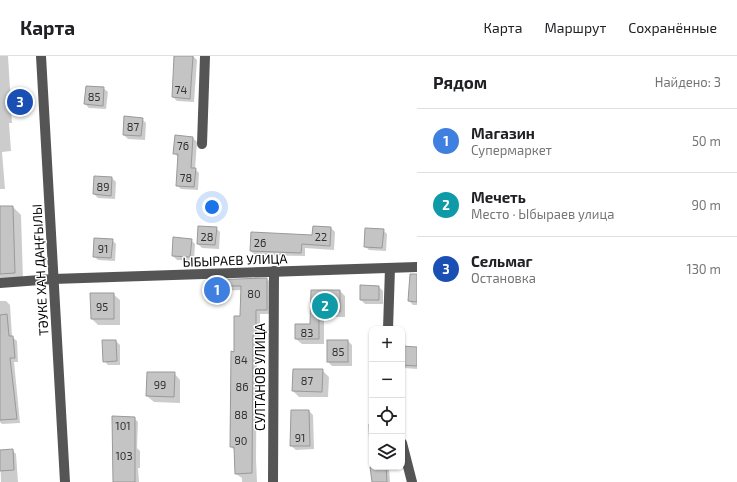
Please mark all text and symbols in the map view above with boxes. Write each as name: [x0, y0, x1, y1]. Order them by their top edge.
text: Карта: [20, 16, 75, 39]
text: Карта: [484, 19, 522, 36]
text: Маршрут: [544, 19, 606, 36]
text: Сохранённые: [628, 19, 717, 36]
text: Рядом: [433, 72, 487, 92]
text: Найдено: 3: [655, 74, 721, 90]
house number: 74: [175, 83, 187, 96]
pin: 3: [7, 87, 33, 117]
house number: 85: [88, 90, 100, 103]
house number: 87: [127, 120, 140, 133]
text: Магазин: [471, 124, 535, 142]
text: 1: [443, 133, 449, 149]
text: 50 m: [692, 133, 721, 149]
house number: 76: [177, 139, 189, 152]
text: Супермаркет: [471, 142, 552, 158]
house number: 78: [180, 171, 192, 184]
house number: 89: [97, 180, 109, 193]
text: Мечеть: [471, 188, 526, 206]
your location: [202, 197, 222, 217]
text: 2: [442, 197, 450, 213]
text: 90 m: [691, 197, 721, 213]
street label: ТӘУКЕ ХАН ДАҢҒЫЛЫ: [29, 204, 51, 336]
text: Место · Ыбыраев улица: [471, 206, 614, 222]
house number: 28: [201, 230, 213, 243]
house number: 22: [315, 230, 327, 243]
house number: 26: [254, 236, 266, 249]
house number: 91: [98, 242, 108, 255]
street label: ЫБЫРАЕВ УЛИЦА: [182, 250, 288, 270]
text: Сельмаг: [471, 252, 533, 270]
text: 3: [442, 261, 450, 277]
text: 130 m: [686, 261, 721, 277]
text: Остановка: [471, 270, 536, 286]
pin: 1: [204, 275, 230, 305]
house number: 80: [247, 287, 261, 300]
pin: 2: [312, 291, 338, 321]
house number: 95: [96, 300, 108, 313]
street label: СУЛТАНОВ УЛИЦА: [252, 323, 268, 431]
house number: 83: [301, 326, 313, 339]
map controls: [369, 326, 405, 470]
button: +: [369, 326, 405, 362]
house number: 85: [332, 345, 344, 358]
house number: 84: [234, 353, 248, 366]
button: −: [369, 362, 405, 398]
house number: 87: [301, 374, 314, 387]
house number: 99: [154, 378, 166, 391]
house number: 86: [236, 380, 248, 393]
button: locate: [369, 398, 405, 434]
house number: 88: [234, 408, 248, 421]
house number: 101: [115, 419, 131, 432]
house number: 91: [295, 431, 305, 444]
house number: 90: [235, 434, 247, 447]
button: layers: [369, 434, 405, 470]
house number: 103: [115, 449, 133, 462]

